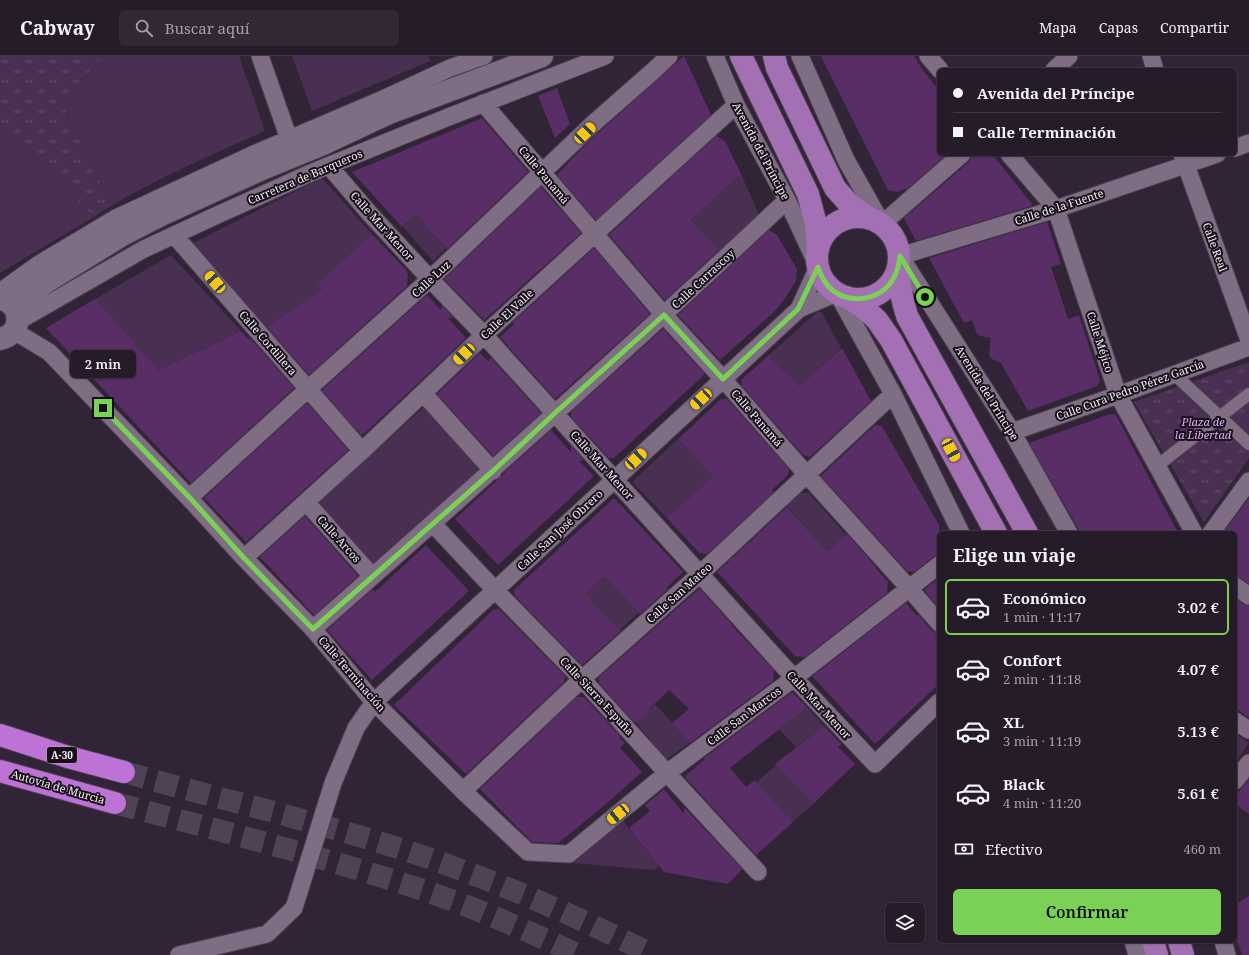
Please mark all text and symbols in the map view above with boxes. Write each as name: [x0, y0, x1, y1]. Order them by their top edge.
search box: [119, 10, 399, 46]
text: Cabway: [20, 15, 95, 41]
icon: search: [133, 17, 155, 39]
text: Buscar aquí: [165, 18, 250, 38]
text: Mapa: [1039, 18, 1077, 37]
text: Capas: [1099, 18, 1138, 37]
text: Compartir: [1160, 18, 1229, 37]
text: Avenida del Príncipe: [977, 83, 1135, 103]
street label: Avenida del Príncipe: [729, 99, 794, 202]
car: [572, 120, 598, 146]
text: Calle Terminación: [977, 122, 1116, 142]
street label: Calle Panamá: [516, 143, 573, 207]
street label: Carretera de Barqueros: [245, 146, 364, 208]
street label: Calle de la Fuente: [1012, 185, 1105, 228]
street label: Calle Mar Menor: [347, 188, 418, 264]
street label: Calle Real: [1200, 220, 1231, 274]
street label: Calle Carrascoy: [668, 245, 738, 312]
street label: Calle Luz: [408, 257, 453, 300]
car: [203, 269, 227, 295]
street label: Calle El Valle: [477, 285, 536, 342]
route start: [916, 288, 934, 306]
street label: Calle Cordillera: [236, 307, 301, 378]
street label: Calle Méjico: [1084, 309, 1117, 374]
car: [451, 341, 477, 367]
street label: Avenida del Príncipe: [952, 343, 1023, 443]
callout: 2 min: [70, 350, 136, 378]
text: 2 min: [85, 355, 121, 373]
street label: Calle Cura Pedro Pérez García: [1054, 356, 1206, 423]
car: [688, 386, 714, 412]
street label: Calle Panamá: [728, 386, 786, 449]
route end: [94, 399, 112, 417]
park label: Plaza de la Libertad: [1175, 414, 1232, 442]
street label: Calle Mar Menor: [567, 427, 638, 503]
car: [940, 437, 962, 463]
car: [623, 446, 649, 472]
street label: Calle San José Obrero: [514, 486, 606, 573]
street label: Calle Arcos: [314, 512, 364, 565]
text: Elige un viaje: [953, 543, 1076, 567]
street label: Calle San Mateo: [643, 559, 715, 626]
text: Económico: [1003, 588, 1086, 608]
icon: car: [955, 589, 991, 625]
text: 3.02 €: [1177, 597, 1219, 617]
text: 1 min · 11:17: [1003, 608, 1081, 626]
street label: Calle Terminación: [315, 633, 389, 715]
text: Confort: [1003, 650, 1062, 670]
icon: car: [955, 651, 991, 687]
street label: Calle Sierra Espuña: [557, 653, 638, 738]
text: 4.07 €: [1177, 659, 1219, 679]
street label: Calle Mar Menor: [784, 667, 855, 743]
text: 2 min · 11:18: [1003, 670, 1081, 688]
street label: Calle San Marcos: [704, 683, 784, 748]
text: XL: [1003, 712, 1024, 732]
icon: car: [955, 713, 991, 749]
text: 5.13 €: [1177, 721, 1219, 741]
text: 3 min · 11:19: [1003, 732, 1081, 750]
road number: A-30: [47, 747, 77, 763]
street label: Autovía de Murcia: [10, 766, 107, 807]
text: Black: [1003, 774, 1045, 794]
icon: car: [955, 775, 991, 811]
text: 5.61 €: [1177, 783, 1219, 803]
text: 4 min · 11:20: [1003, 794, 1081, 812]
car: [605, 802, 631, 826]
icon: cash: [953, 838, 975, 860]
text: Efectivo: [985, 839, 1043, 859]
text: 460 m: [1184, 840, 1221, 858]
button: Confirmar: [953, 889, 1221, 935]
map controls: [885, 903, 925, 943]
button: layers: [885, 903, 925, 943]

